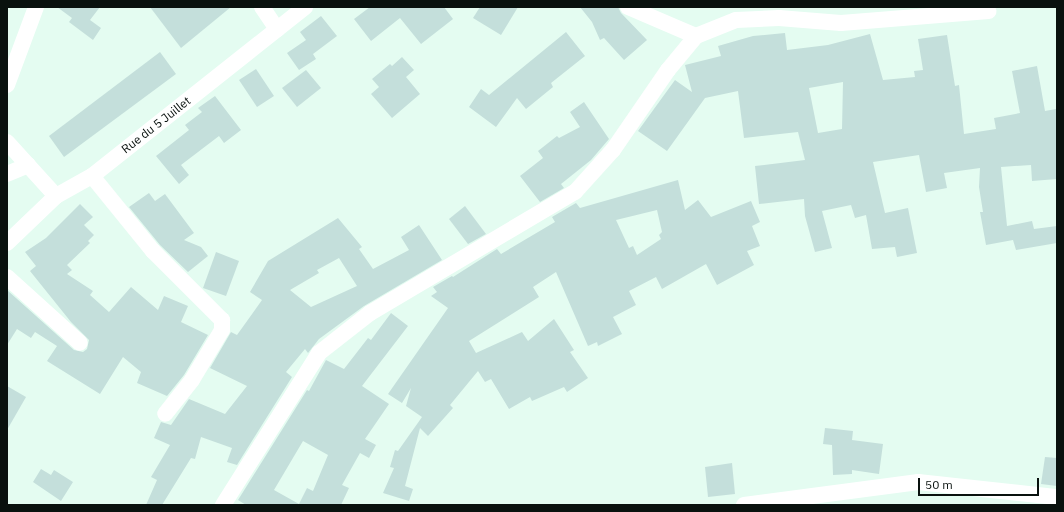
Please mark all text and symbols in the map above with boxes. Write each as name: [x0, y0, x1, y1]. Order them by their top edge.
street label: Rue du 5 Juillet: [119, 94, 193, 156]
scale bar: [920, 470, 1041, 496]
text: 50 m: [925, 477, 953, 492]

